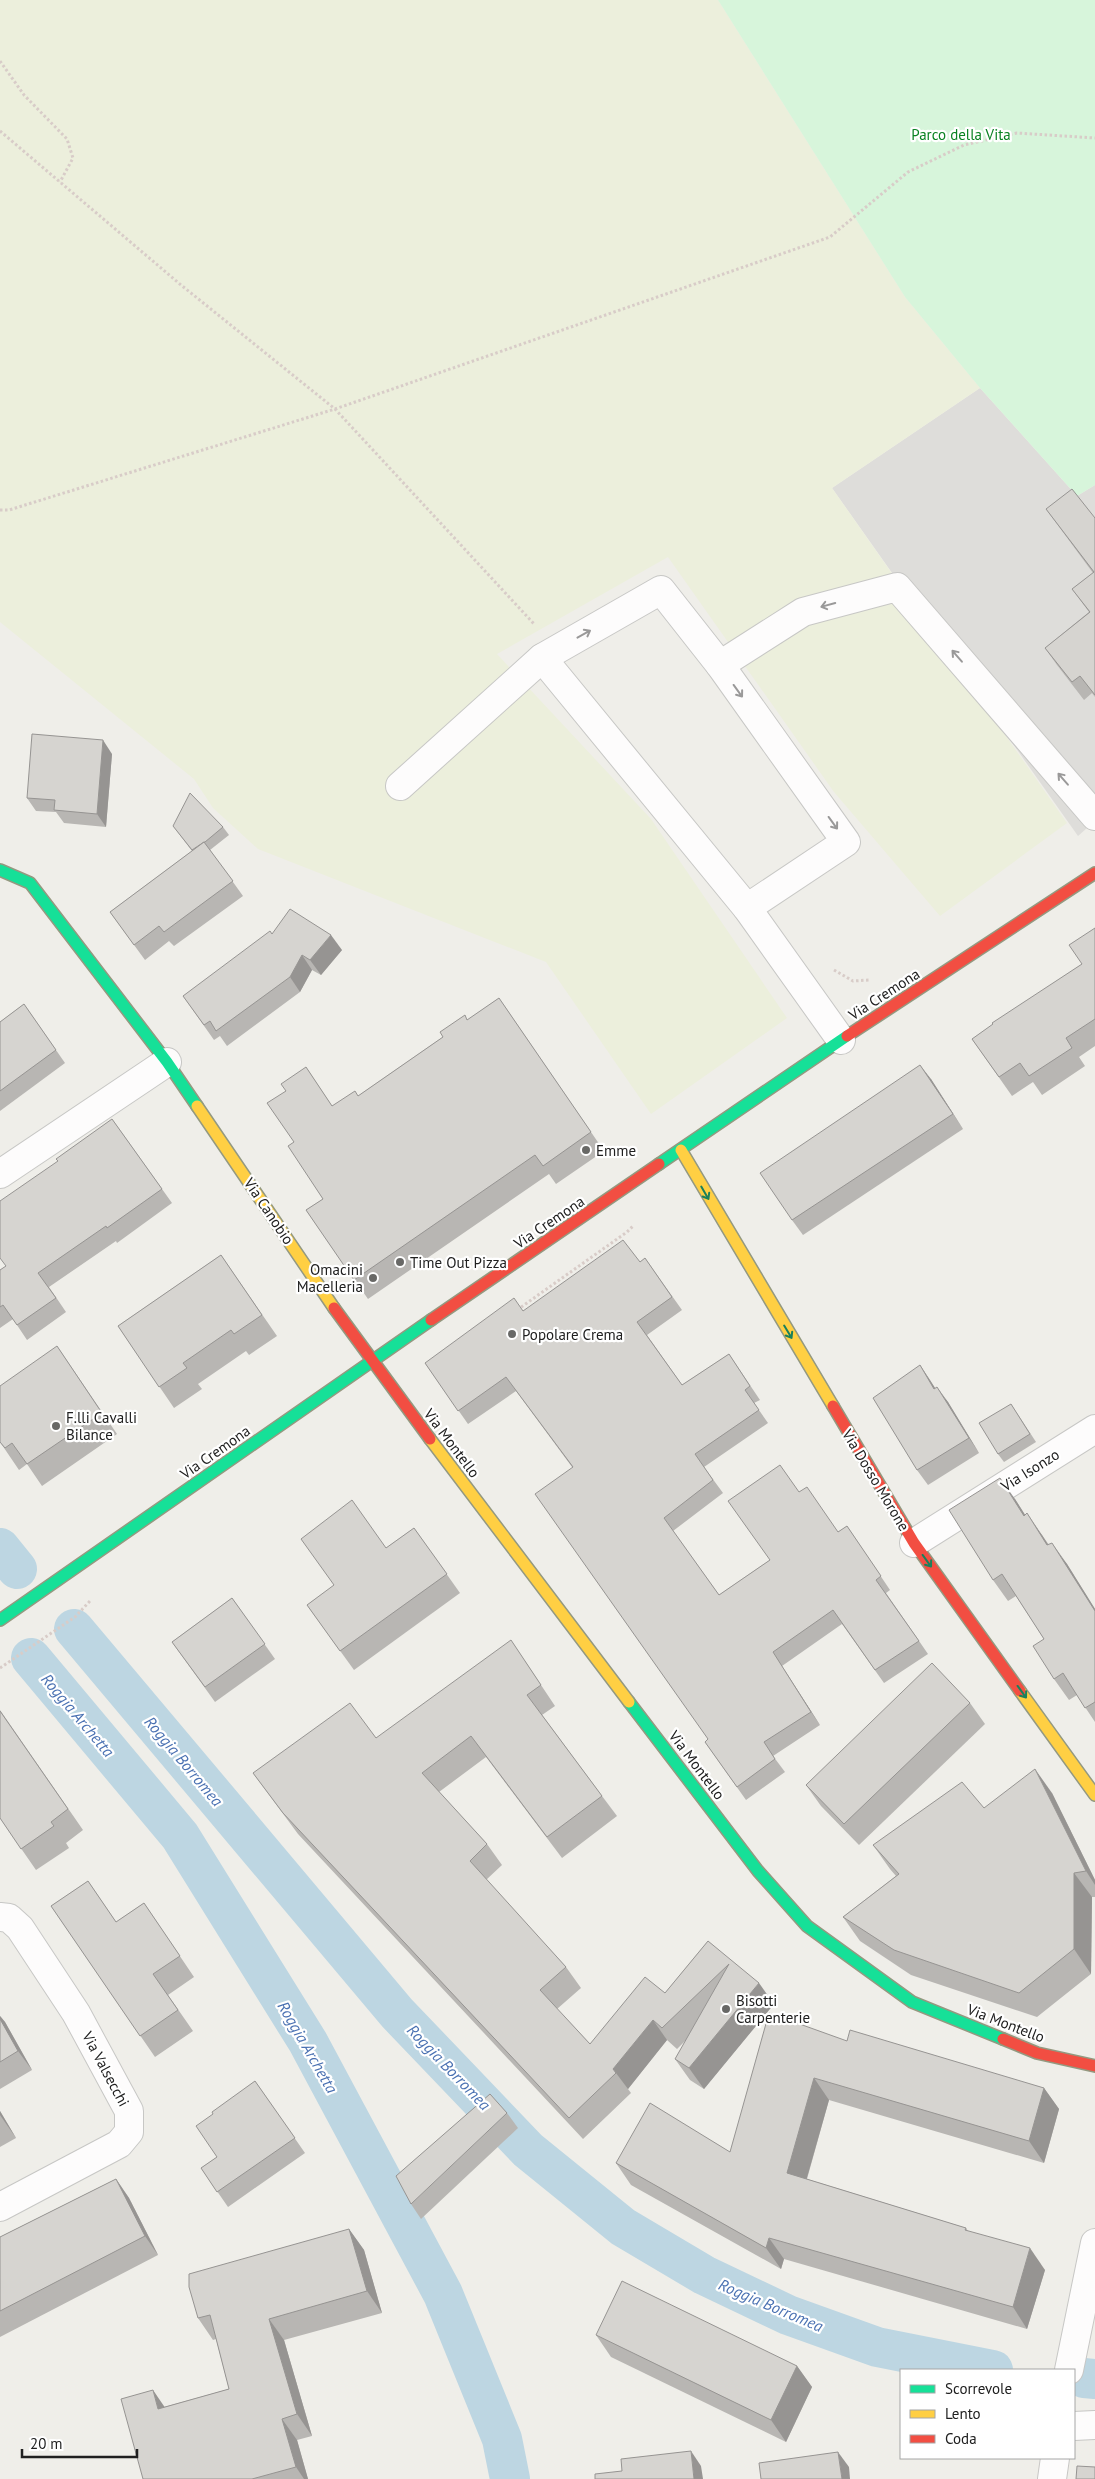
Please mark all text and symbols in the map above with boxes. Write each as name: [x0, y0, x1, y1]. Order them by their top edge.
park label: Parco della Vita: [911, 125, 1011, 144]
one-way arrow: [821, 601, 837, 610]
one-way arrow: [577, 628, 591, 638]
one-way arrow: [951, 650, 962, 663]
one-way arrow: [733, 684, 743, 698]
one-way arrow: [1057, 773, 1069, 786]
one-way arrow: [828, 816, 838, 830]
street label: Via Cremona: [844, 964, 923, 1025]
place label: Emme: [596, 1141, 636, 1160]
marker: Emme: [580, 1144, 592, 1156]
street label: Via Canobio: [239, 1173, 298, 1248]
one-way arrow: [700, 1185, 710, 1199]
street label: Via Cremona: [509, 1192, 588, 1253]
place label: Time Out Pizza: [410, 1253, 507, 1272]
marker: Time Out Pizza: [394, 1256, 406, 1268]
place label: Omacini Macelleria: [297, 1260, 363, 1296]
marker: Omacini Macelleria: [367, 1272, 379, 1284]
place label: Popolare Crema: [522, 1325, 623, 1344]
one-way arrow: [783, 1325, 793, 1339]
marker: Popolare Crema: [506, 1328, 518, 1340]
street label: Via Montello: [419, 1404, 484, 1481]
place label: F.lli Cavalli Bilance: [66, 1408, 137, 1444]
marker: F.lli Cavalli Bilance: [50, 1420, 62, 1432]
street label: Via Cremona: [176, 1421, 254, 1484]
street label: Via Dosso Morone: [838, 1425, 914, 1534]
street label: Via Isonzo: [996, 1445, 1063, 1496]
one-way arrow: [922, 1554, 932, 1568]
water label: Roggia Archetta: [37, 1669, 119, 1761]
one-way arrow: [1017, 1685, 1028, 1698]
water label: Roggia Borromea: [141, 1712, 228, 1810]
street label: Via Montello: [664, 1726, 729, 1803]
place label: Bisotti Carpenterie: [736, 1991, 810, 2027]
water label: Roggia Archetta: [274, 1997, 342, 2097]
street label: Via Montello: [964, 1999, 1047, 2046]
marker: Bisotti Carpenterie: [720, 2003, 732, 2015]
water label: Roggia Borromea: [403, 2020, 495, 2114]
street label: Via Valsecchi: [78, 2027, 134, 2110]
water label: Roggia Borromea: [716, 2274, 826, 2336]
legend: [900, 2369, 1075, 2459]
text: Scorrevole: [945, 2379, 1012, 2398]
text: Lento: [945, 2404, 981, 2423]
scale bar: [22, 2426, 138, 2458]
text: Coda: [945, 2429, 977, 2448]
text: 20 m: [30, 2434, 63, 2453]

